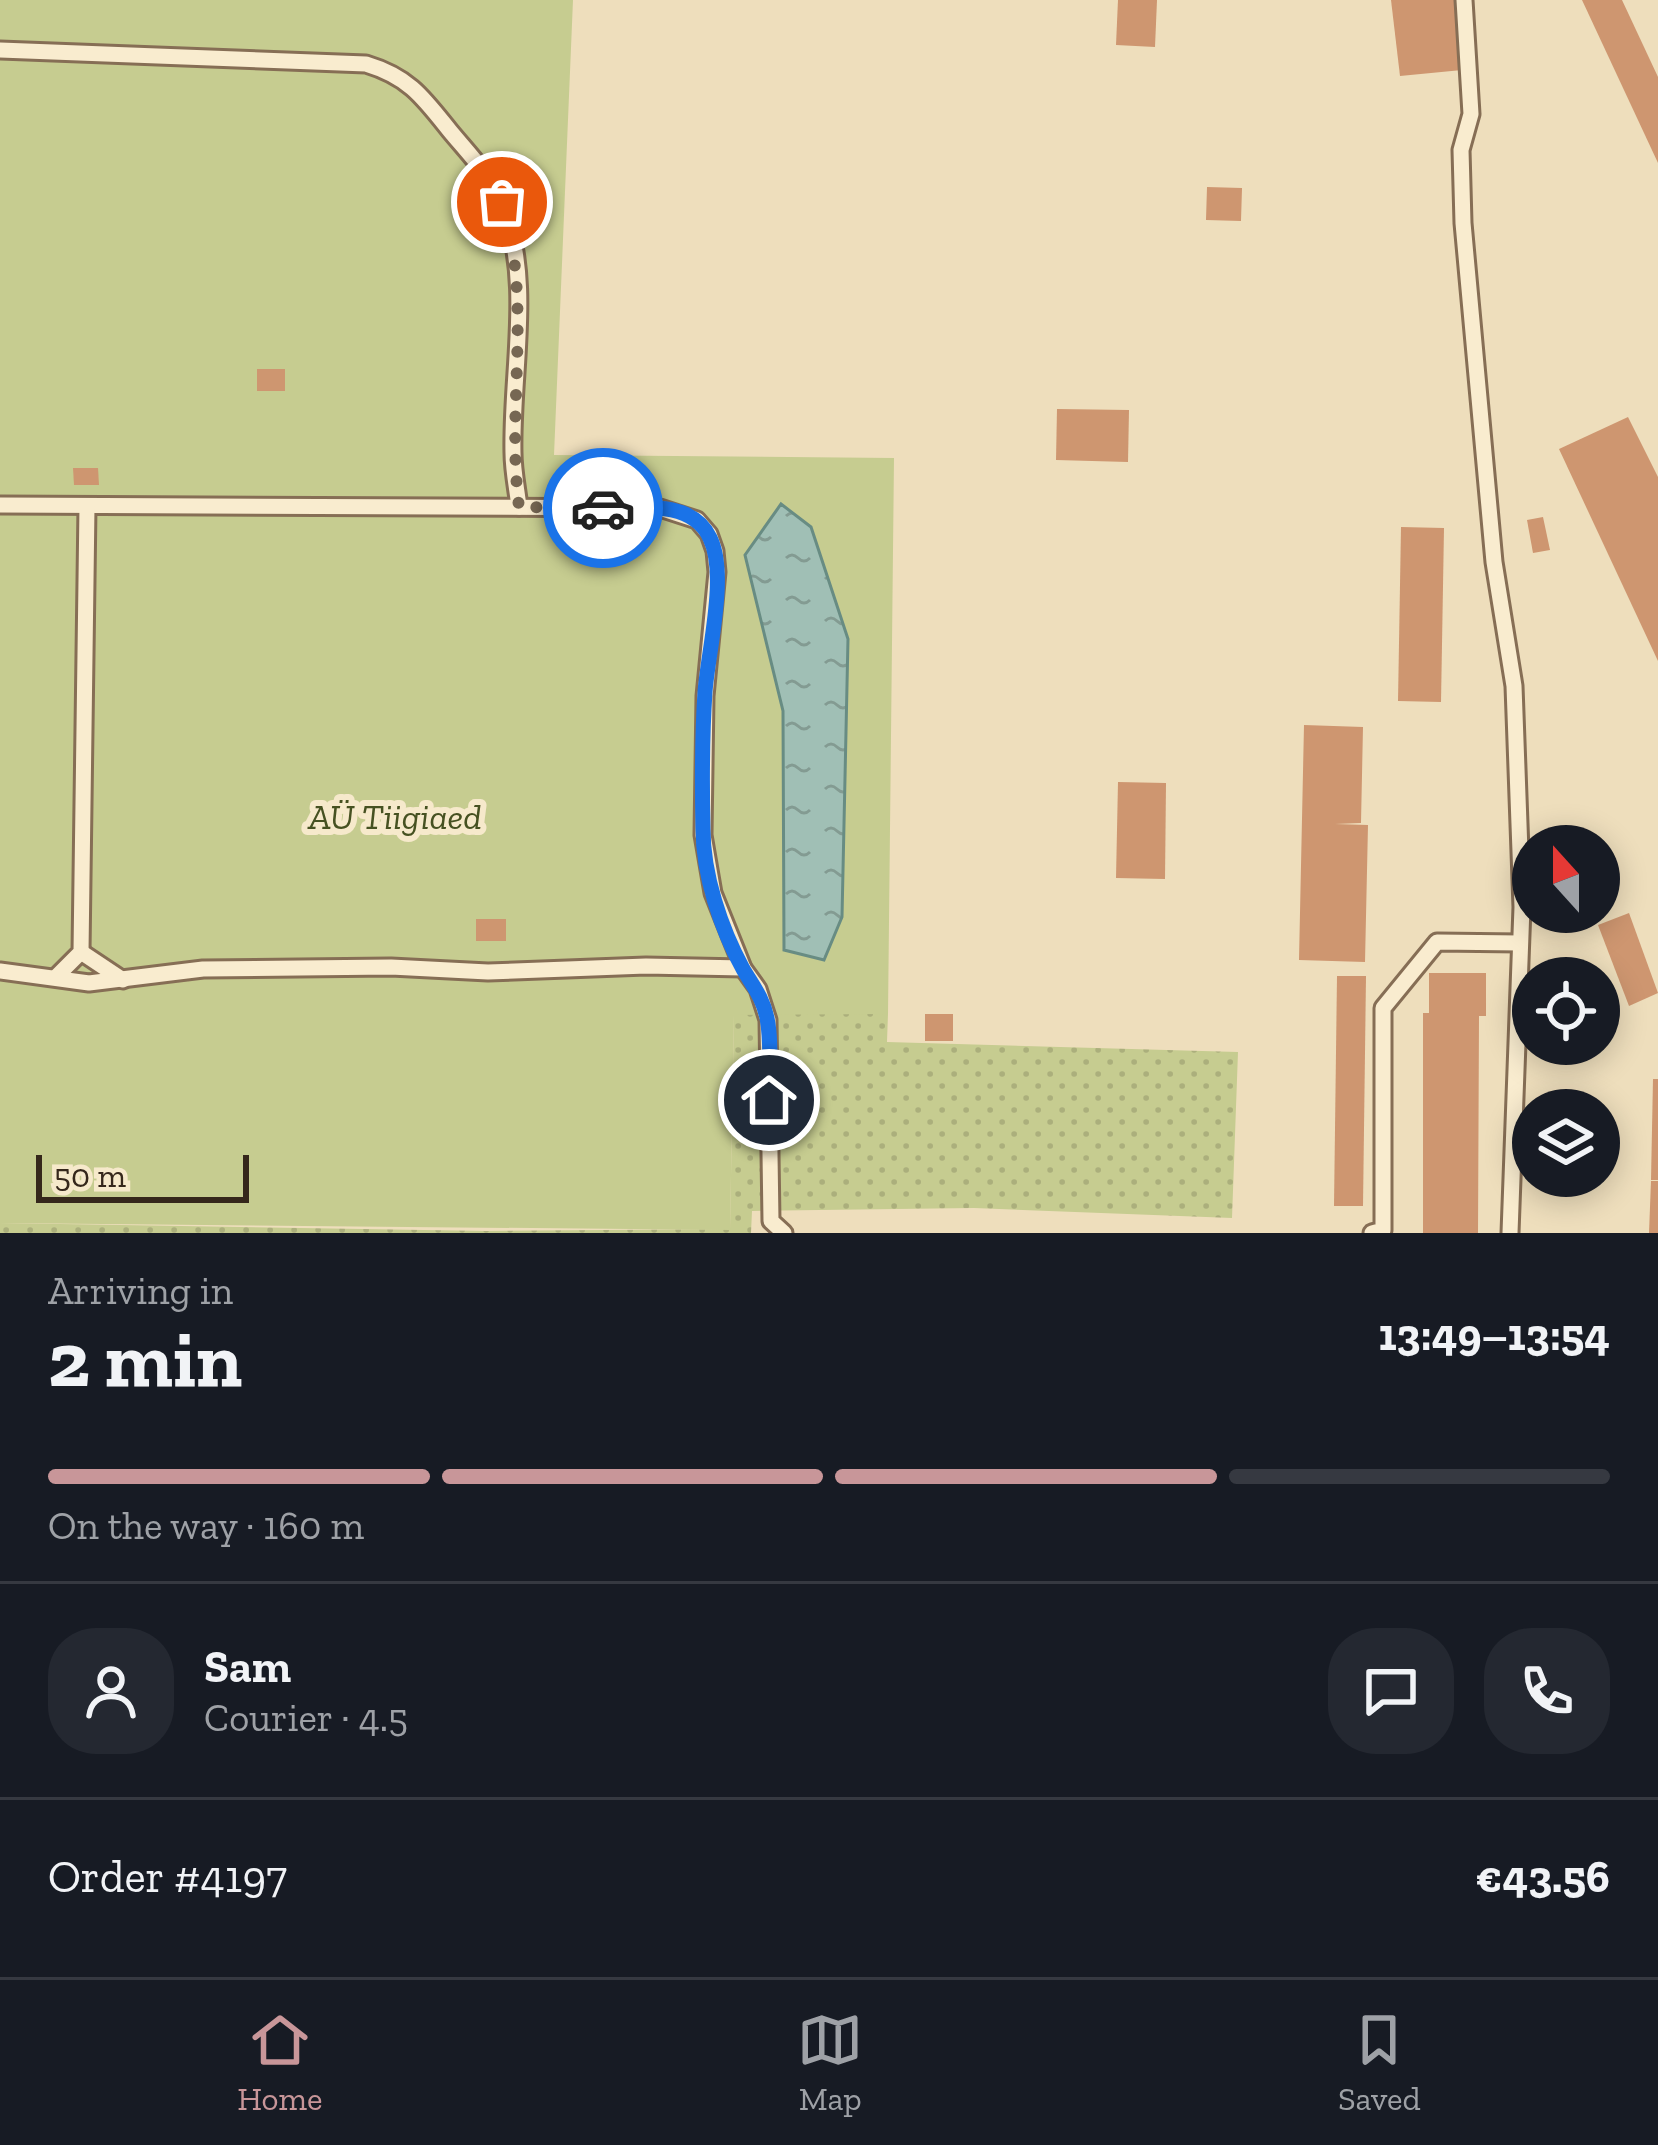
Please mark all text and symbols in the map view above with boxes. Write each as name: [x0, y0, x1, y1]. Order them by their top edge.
pin: [451, 151, 553, 253]
icon: bag: [469, 169, 535, 235]
courier: [543, 448, 663, 568]
icon: car: [570, 475, 636, 541]
park label: AÜ Tiigiaed: [307, 795, 482, 838]
north arrow: [1512, 825, 1620, 933]
map controls: [1512, 825, 1620, 1197]
button: locate: [1512, 957, 1620, 1065]
pin: [718, 1049, 820, 1151]
icon: home: [736, 1067, 802, 1133]
button: layers: [1512, 1089, 1620, 1197]
scale bar: [36, 1149, 249, 1202]
text: 50 m: [54, 1156, 126, 1195]
text: Arriving in: [48, 1267, 233, 1314]
text: 13:49–13:54: [1378, 1308, 1610, 1362]
text: 2 min: [48, 1312, 242, 1406]
text: On the way · 160 m: [48, 1502, 364, 1549]
button: person: [48, 1628, 174, 1754]
button: chat: [1328, 1628, 1454, 1754]
button: phone: [1484, 1628, 1610, 1754]
text: Sam: [204, 1640, 291, 1694]
text: Courier · 4.5: [204, 1694, 408, 1741]
text: Order #4197: [48, 1850, 287, 1904]
text: €43.56: [1476, 1850, 1610, 1904]
tab: Home: [237, 2007, 322, 2118]
tab: Map: [797, 2007, 863, 2118]
tab: Saved: [1338, 2007, 1421, 2118]

